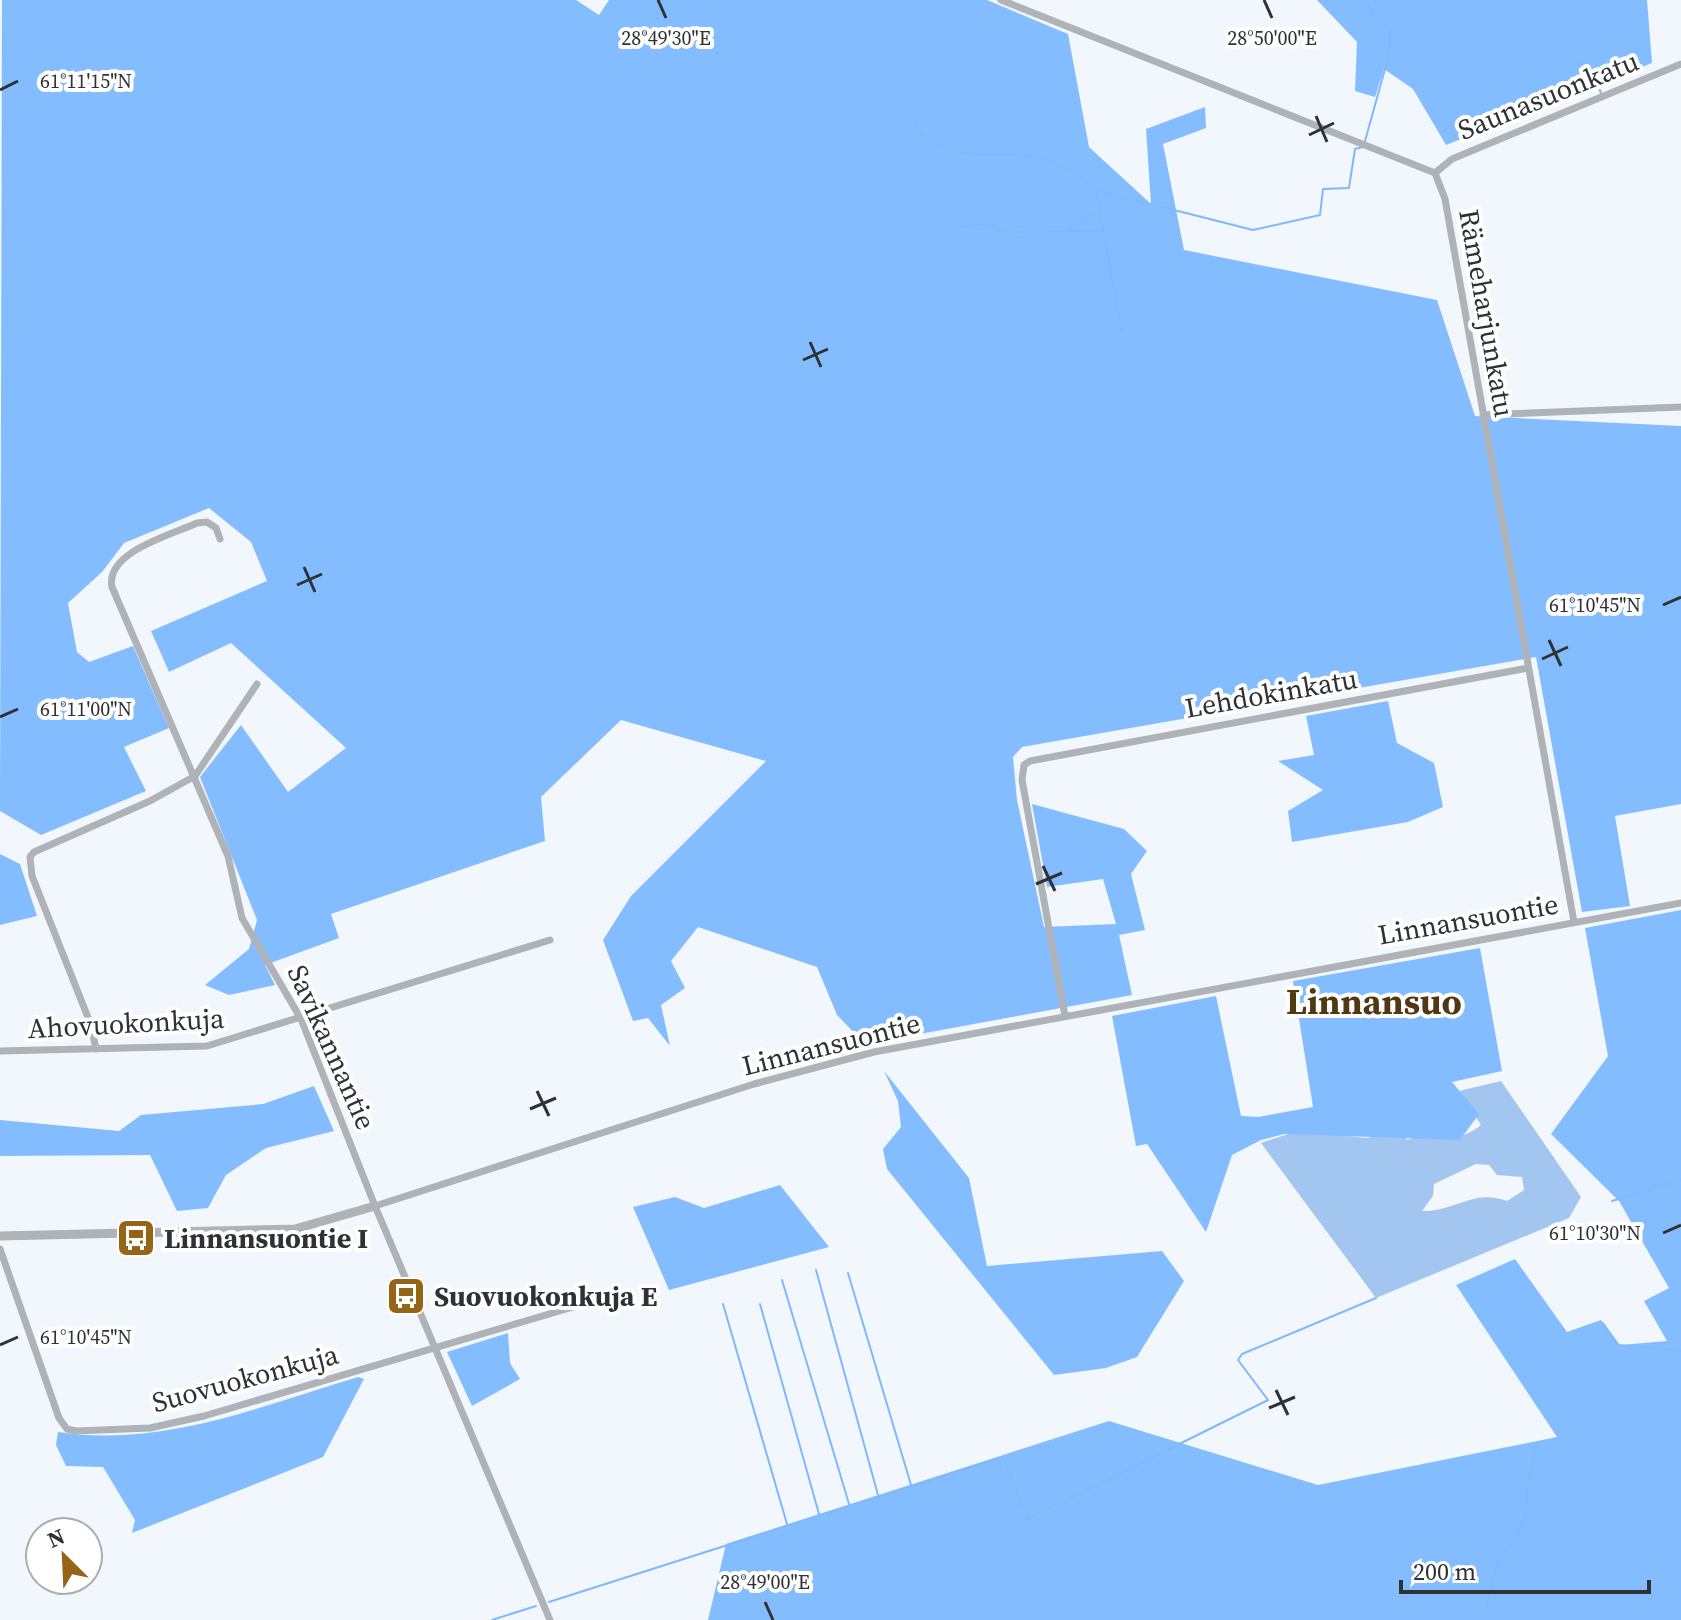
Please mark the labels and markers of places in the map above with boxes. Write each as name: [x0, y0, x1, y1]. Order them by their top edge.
bus stop icon: Linnansuontie I: [115, 1217, 157, 1259]
place label: Linnansuontie I: [164, 1219, 368, 1257]
bus stop icon: Suovuokonkuja E: [385, 1275, 427, 1317]
place label: Suovuokonkuja E: [434, 1277, 657, 1315]

